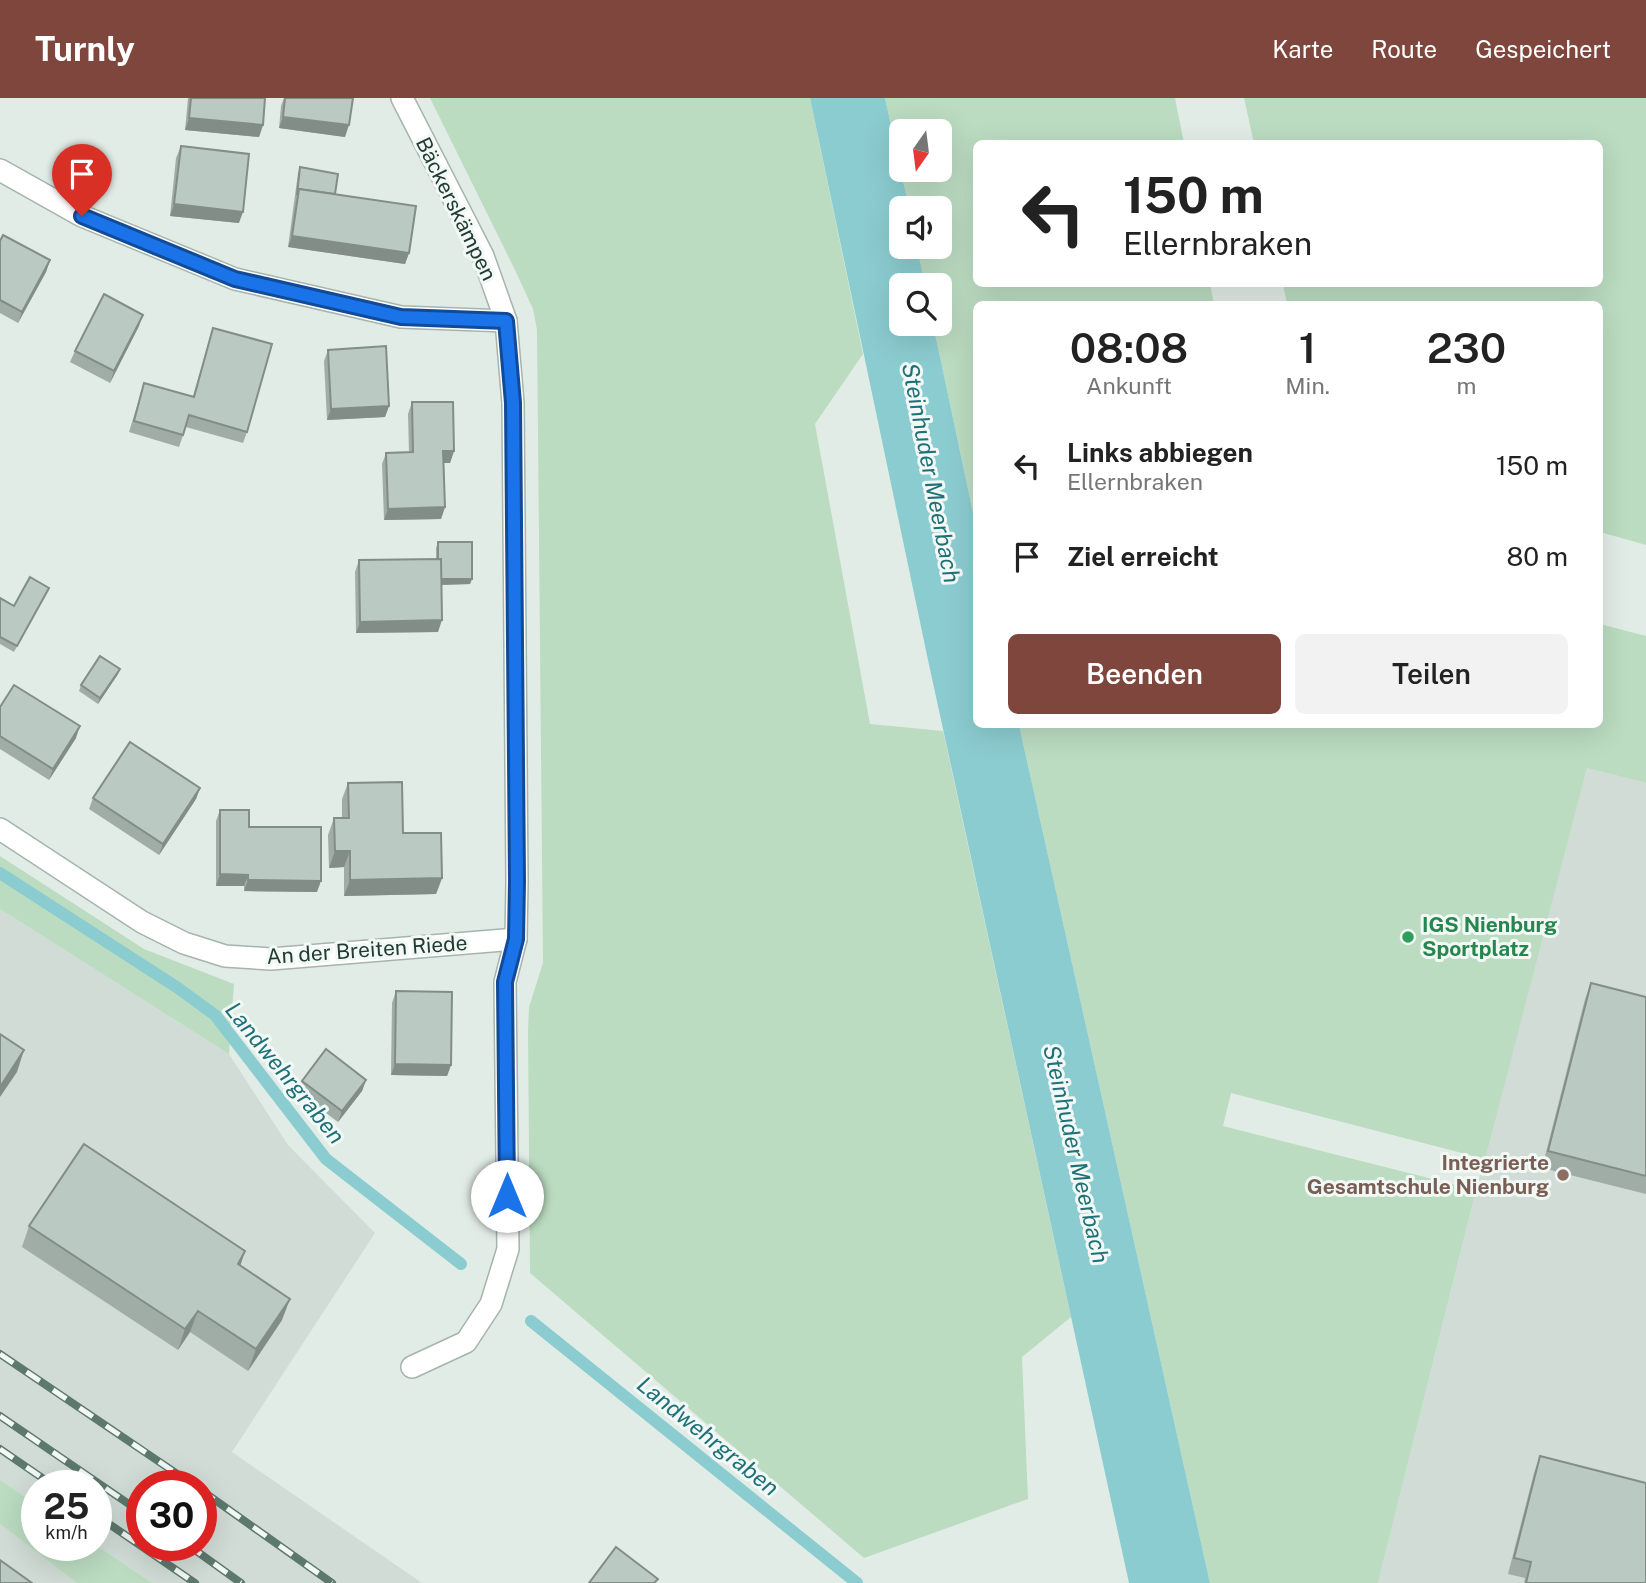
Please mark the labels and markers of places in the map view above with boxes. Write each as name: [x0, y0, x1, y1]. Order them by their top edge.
pin: [52, 144, 112, 216]
place label: IGS Nienburg Sportplatz: [1422, 912, 1557, 961]
marker: IGS Nienburg Sportplatz: [1400, 929, 1416, 945]
place label: Integrierte Gesamtschule Nienburg: [1307, 1150, 1549, 1199]
marker: Integrierte Gesamtschule Nienburg: [1555, 1167, 1571, 1183]

